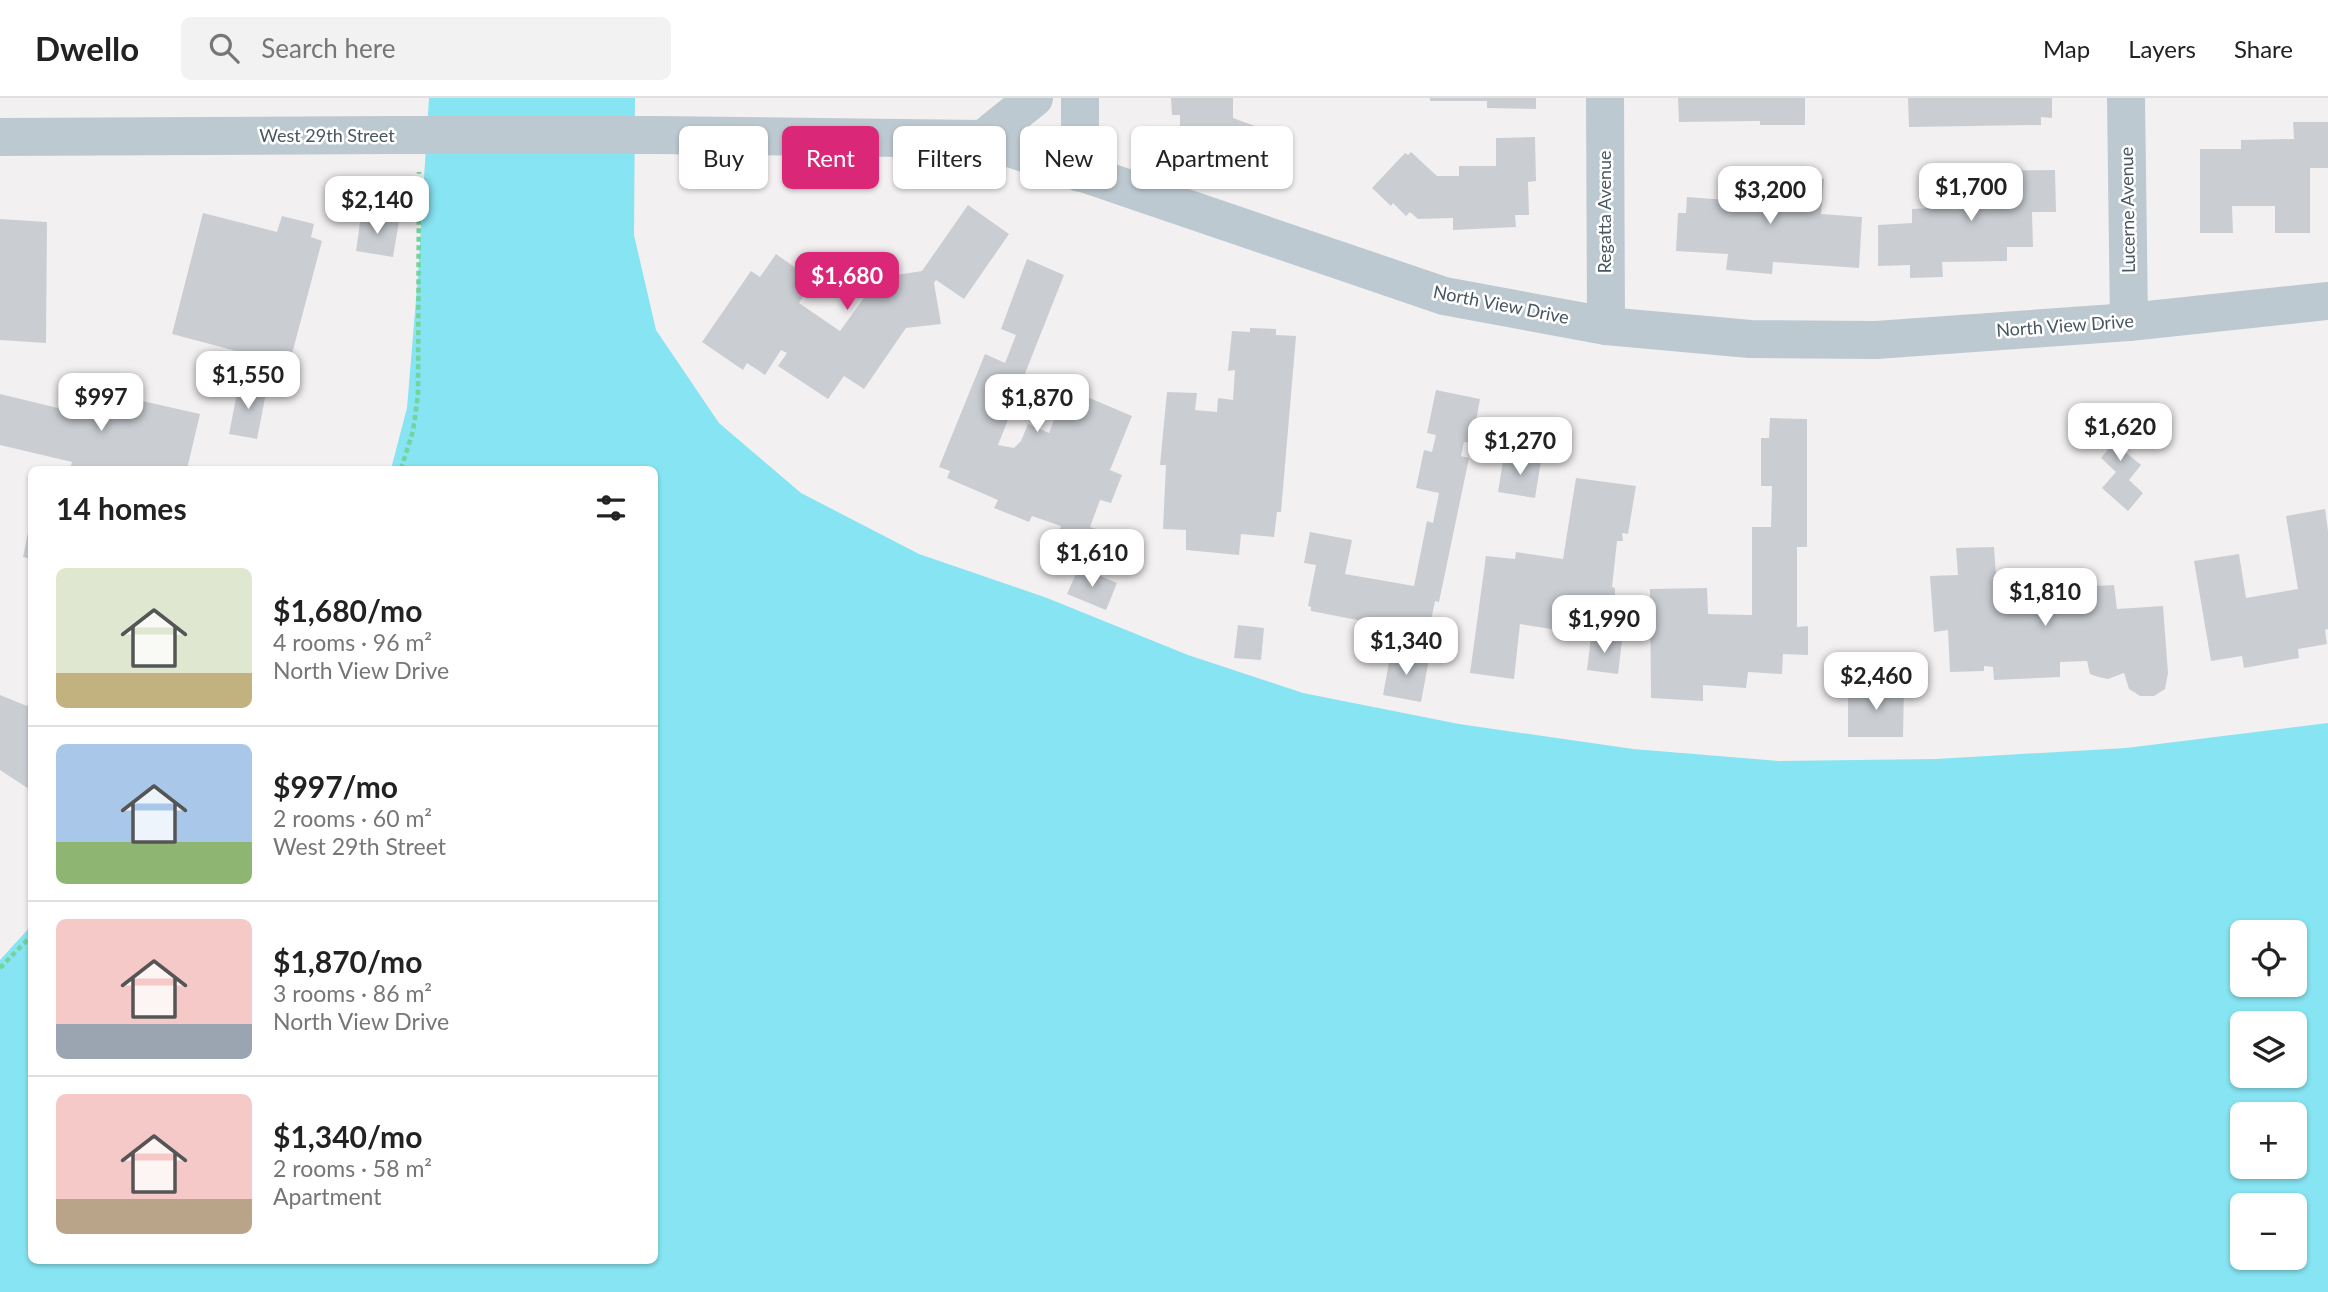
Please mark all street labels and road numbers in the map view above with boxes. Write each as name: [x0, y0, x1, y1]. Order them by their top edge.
street label: West 29th Street: [259, 124, 395, 146]
street label: Lucerne Avenue: [2115, 147, 2139, 273]
street label: Regatta Avenue: [1593, 150, 1615, 274]
street label: North View Drive: [1431, 280, 1571, 328]
street label: North View Drive: [1995, 309, 2134, 341]

